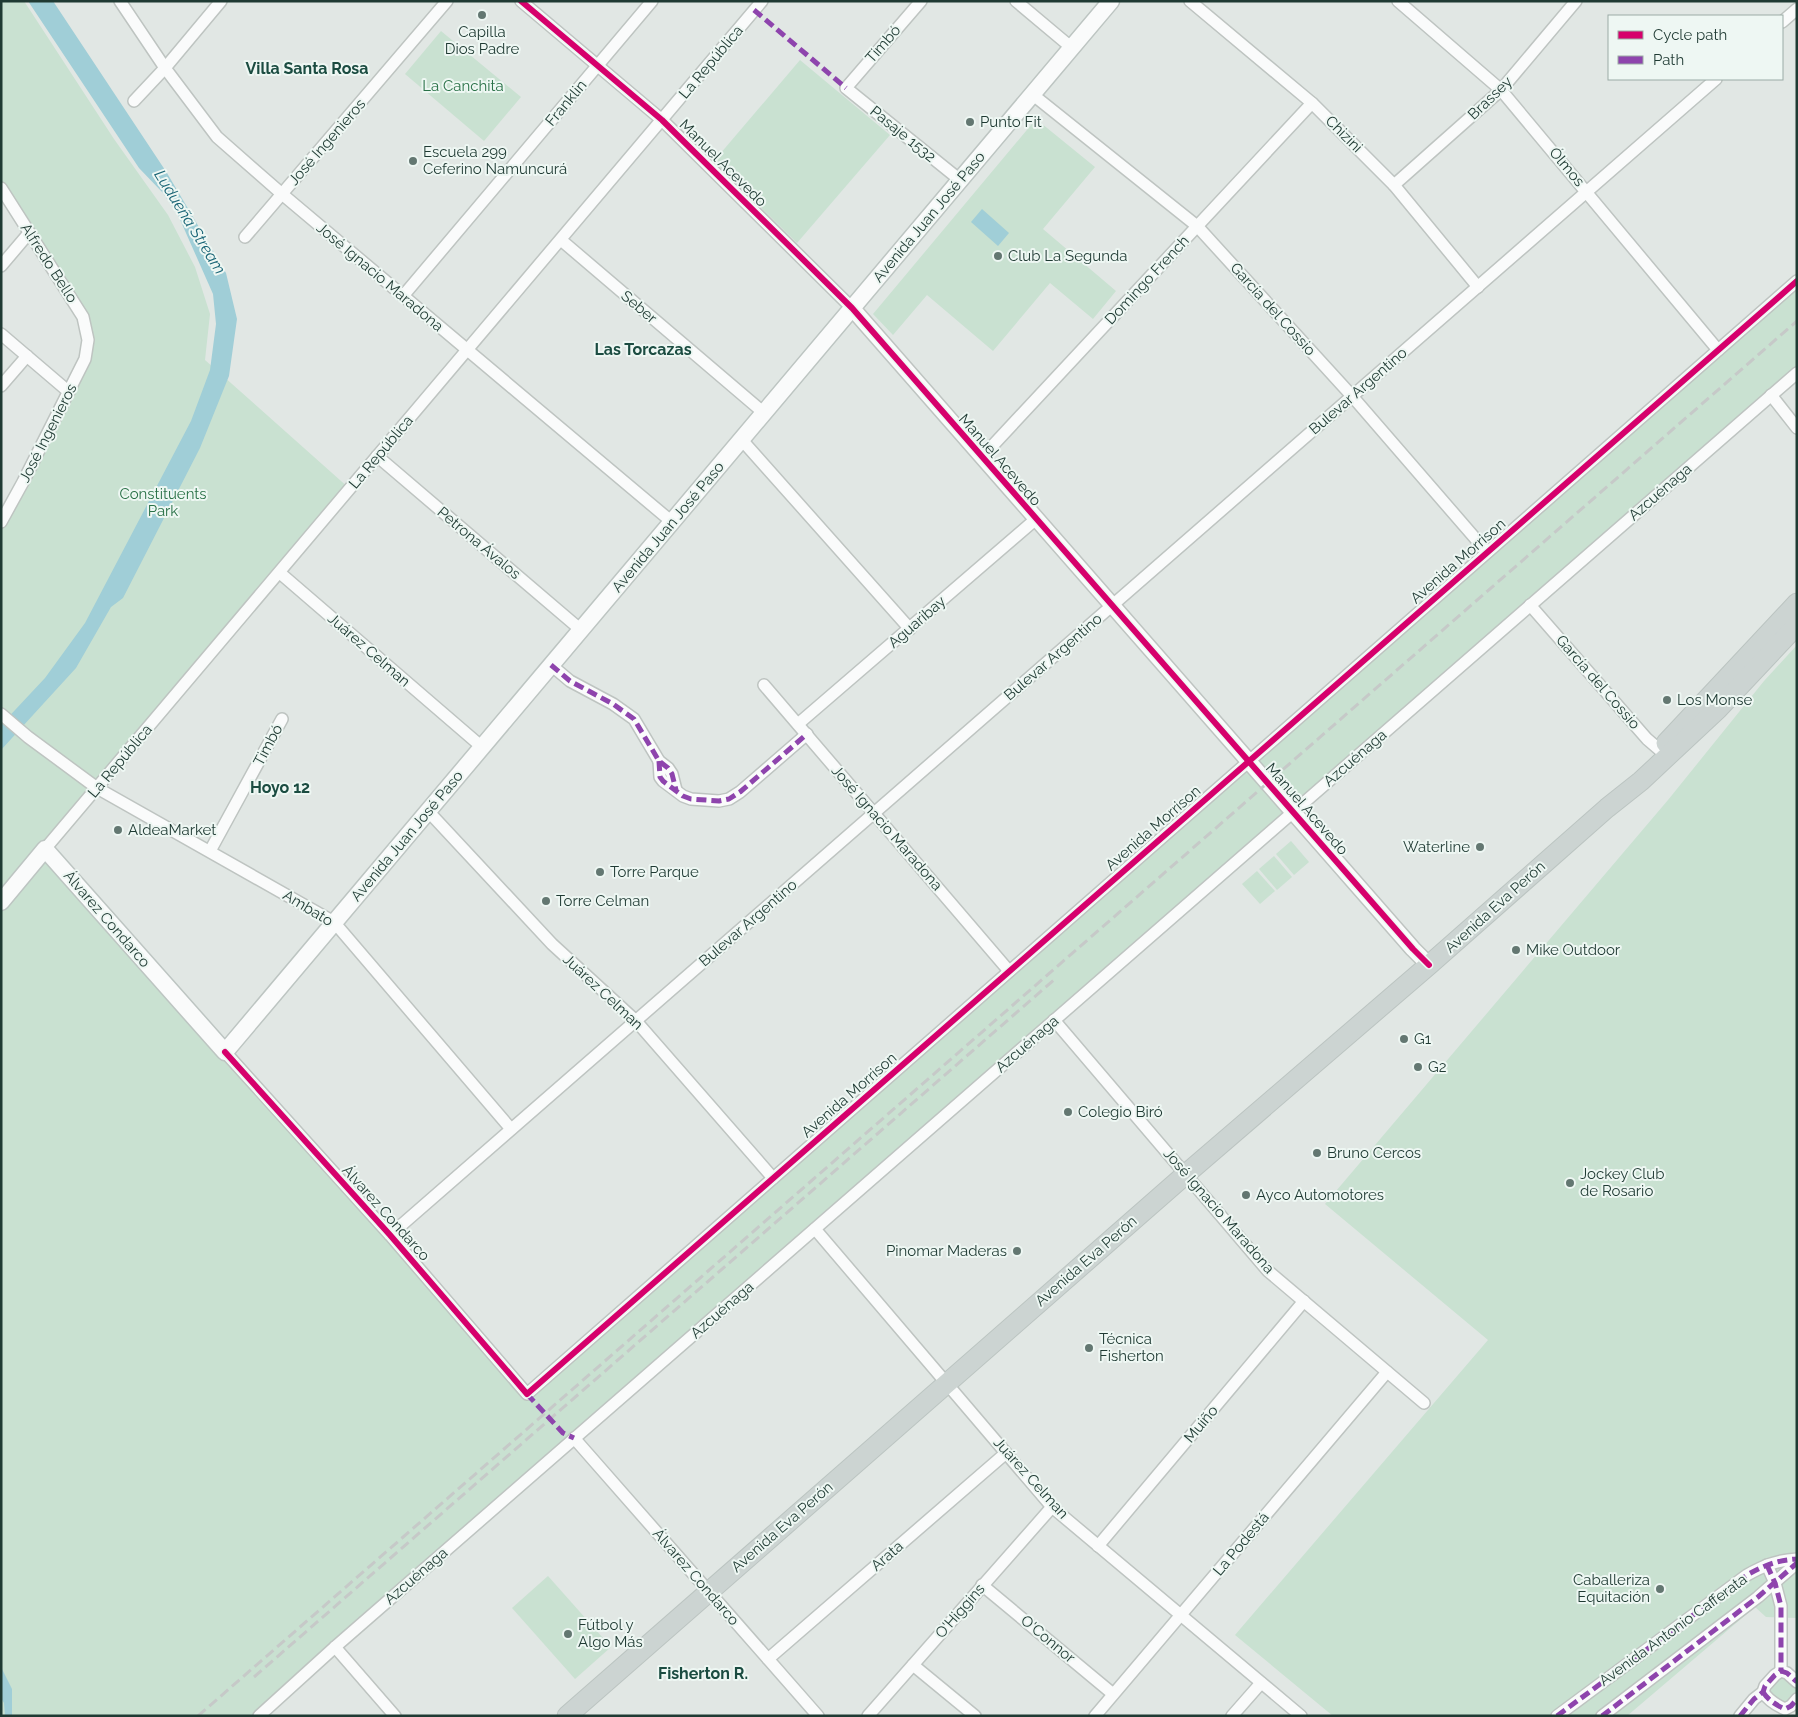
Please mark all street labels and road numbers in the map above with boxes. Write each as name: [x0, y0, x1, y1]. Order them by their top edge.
street label: Timbó: [862, 21, 904, 67]
street label: La República: [675, 22, 747, 102]
street label: Brassey: [1464, 73, 1516, 123]
street label: Franklin: [542, 76, 590, 130]
street label: José Ingenieros: [285, 95, 369, 189]
street label: Pasaje 1532: [867, 102, 940, 166]
street label: Chizini: [1322, 112, 1366, 156]
street label: Manuel Acevedo: [676, 116, 770, 210]
street label: Ólmos: [1546, 144, 1588, 190]
street label: Avenida Juan José Paso: [869, 148, 989, 286]
street label: José Ignacio Maradona: [313, 219, 447, 335]
street label: Alfredo Bello: [17, 220, 81, 306]
street label: Domingo French: [1101, 232, 1193, 328]
street label: García del Cossio: [1227, 259, 1320, 359]
street label: Seber: [617, 287, 661, 328]
street label: Bulevar Argentino: [1305, 344, 1411, 438]
street label: José Ingenieros: [15, 381, 81, 485]
street label: Manuel Acevedo: [955, 410, 1045, 510]
street label: La República: [345, 412, 417, 492]
street label: Avenida Juan José Paso: [608, 458, 728, 596]
street label: Azcuénaga: [1625, 460, 1695, 524]
street label: Petrona Ávalos: [434, 503, 524, 583]
street label: Avenida Morrison: [1407, 515, 1509, 607]
street label: Aguaribay: [885, 592, 949, 652]
street label: Juárez Celman: [324, 609, 414, 691]
street label: Bulevar Argentino: [1000, 610, 1106, 704]
street label: García del Cossio: [1552, 631, 1644, 733]
street label: La República: [84, 721, 156, 801]
street label: Timbó: [250, 721, 286, 769]
street label: Azcuénaga: [1320, 726, 1390, 790]
street label: Manuel Acevedo: [1262, 759, 1352, 859]
street label: José Ignacio Maradona: [828, 762, 946, 894]
street label: Avenida Juan José Paso: [347, 767, 467, 905]
street label: Avenida Morrison: [1102, 782, 1204, 874]
street label: Avenida Eva Perón: [1441, 857, 1549, 957]
street label: Álvarez Condarco: [60, 867, 154, 971]
street label: Bulevar Argentino: [695, 876, 801, 970]
street label: Ambato: [280, 886, 336, 930]
street label: Juárez Celman: [559, 950, 647, 1034]
street label: Azcuénaga: [992, 1012, 1062, 1076]
street label: Avenida Morrison: [798, 1049, 900, 1141]
street label: José Ignacio Maradona: [1160, 1145, 1278, 1277]
street label: Álvarez Condarco: [338, 1161, 434, 1265]
street label: Avenida Eva Perón: [1031, 1212, 1141, 1310]
street label: Azcuénaga: [687, 1278, 757, 1342]
street label: Muiño: [1180, 1402, 1222, 1446]
street label: Juárez Celman: [990, 1434, 1072, 1522]
street label: Avenida Eva Perón: [727, 1478, 837, 1576]
street label: La Podestá: [1209, 1509, 1273, 1579]
street label: Álvarez Condarco: [649, 1525, 743, 1629]
street label: Arata: [867, 1537, 907, 1575]
street label: Azcuénaga: [381, 1544, 451, 1608]
street label: Avenida Antonio Cafferata: [1595, 1570, 1751, 1690]
street label: O'Higgins: [931, 1580, 989, 1642]
street label: O'Connor: [1017, 1611, 1079, 1667]

